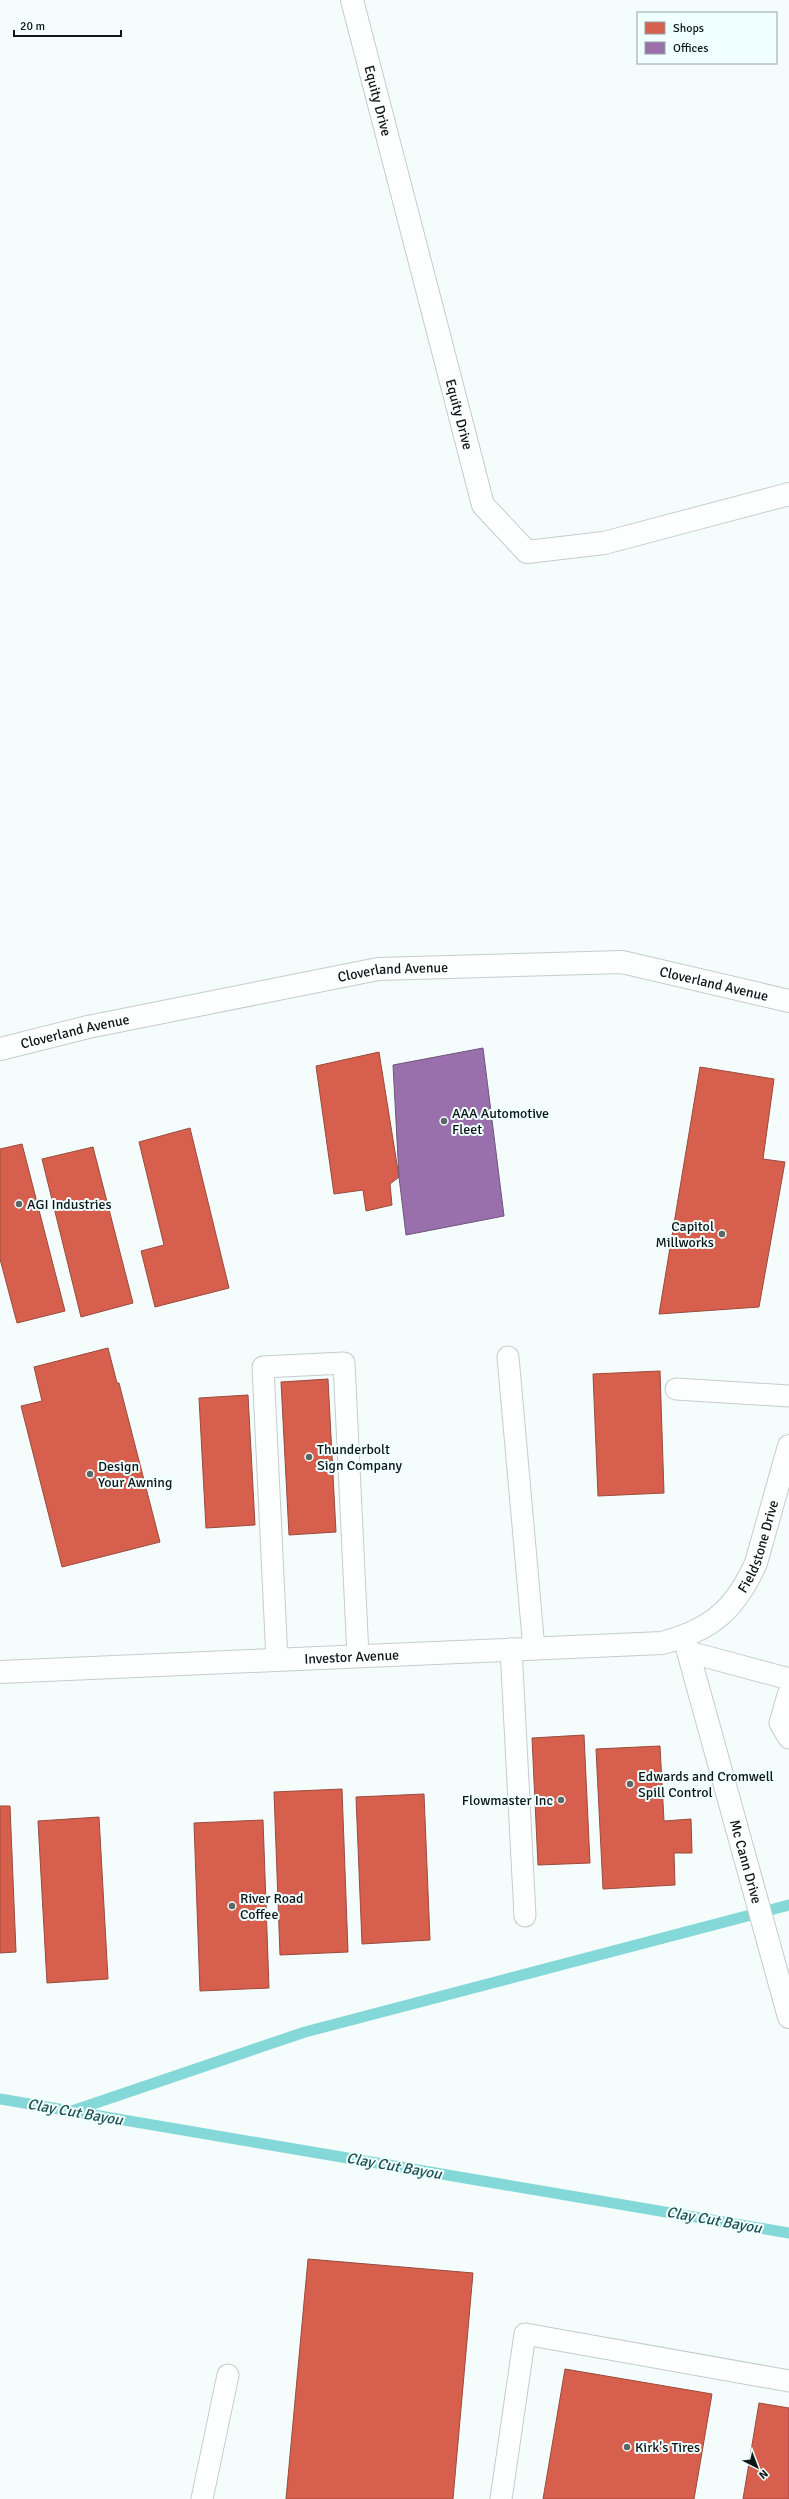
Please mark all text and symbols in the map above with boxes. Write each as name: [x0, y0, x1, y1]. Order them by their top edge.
scale bar: [14, 12, 121, 38]
legend: [637, 12, 777, 64]
text: 20 m: [20, 19, 45, 34]
text: Shops: [673, 21, 704, 36]
text: Offices: [673, 41, 708, 56]
street label: Equity Drive: [360, 64, 395, 138]
street label: Equity Drive: [442, 377, 476, 452]
street label: Cloverland Avenue: [336, 959, 448, 986]
street label: Cloverland Avenue: [658, 963, 770, 1005]
street label: Cloverland Avenue: [19, 1011, 131, 1053]
place label: AAA Automotive Fleet: [452, 1105, 549, 1138]
marker: AAA Automotive Fleet: [439, 1116, 449, 1126]
place label: AGI Industries: [27, 1196, 112, 1213]
marker: AGI Industries: [14, 1199, 24, 1209]
place label: Capitol Millworks: [655, 1218, 714, 1251]
marker: Capitol Millworks: [717, 1229, 727, 1239]
place label: Thunderbolt Sign Company: [317, 1441, 402, 1474]
marker: Thunderbolt Sign Company: [304, 1452, 314, 1462]
place label: Design Your Awning: [98, 1458, 172, 1491]
marker: Design Your Awning: [85, 1469, 95, 1479]
street label: Fieldstone Drive: [734, 1498, 782, 1596]
street label: Investor Avenue: [304, 1647, 400, 1668]
place label: Edwards and Cromwell Spill Control: [638, 1768, 774, 1801]
marker: Edwards and Cromwell Spill Control: [625, 1779, 635, 1789]
place label: Flowmaster Inc: [462, 1792, 553, 1809]
marker: Flowmaster Inc: [556, 1795, 566, 1805]
street label: Mc Cann Drive: [726, 1818, 765, 1906]
place label: River Road Coffee: [240, 1890, 303, 1923]
marker: River Road Coffee: [227, 1901, 237, 1911]
water label: Clay Cut Bayou: [26, 2095, 125, 2129]
water label: Clay Cut Bayou: [345, 2149, 444, 2183]
water label: Clay Cut Bayou: [665, 2203, 764, 2237]
place label: Kirk's Tires: [635, 2439, 700, 2456]
marker: Kirk's Tires: [622, 2442, 632, 2452]
north arrow: [737, 2447, 777, 2487]
text: N: [756, 2467, 771, 2481]

